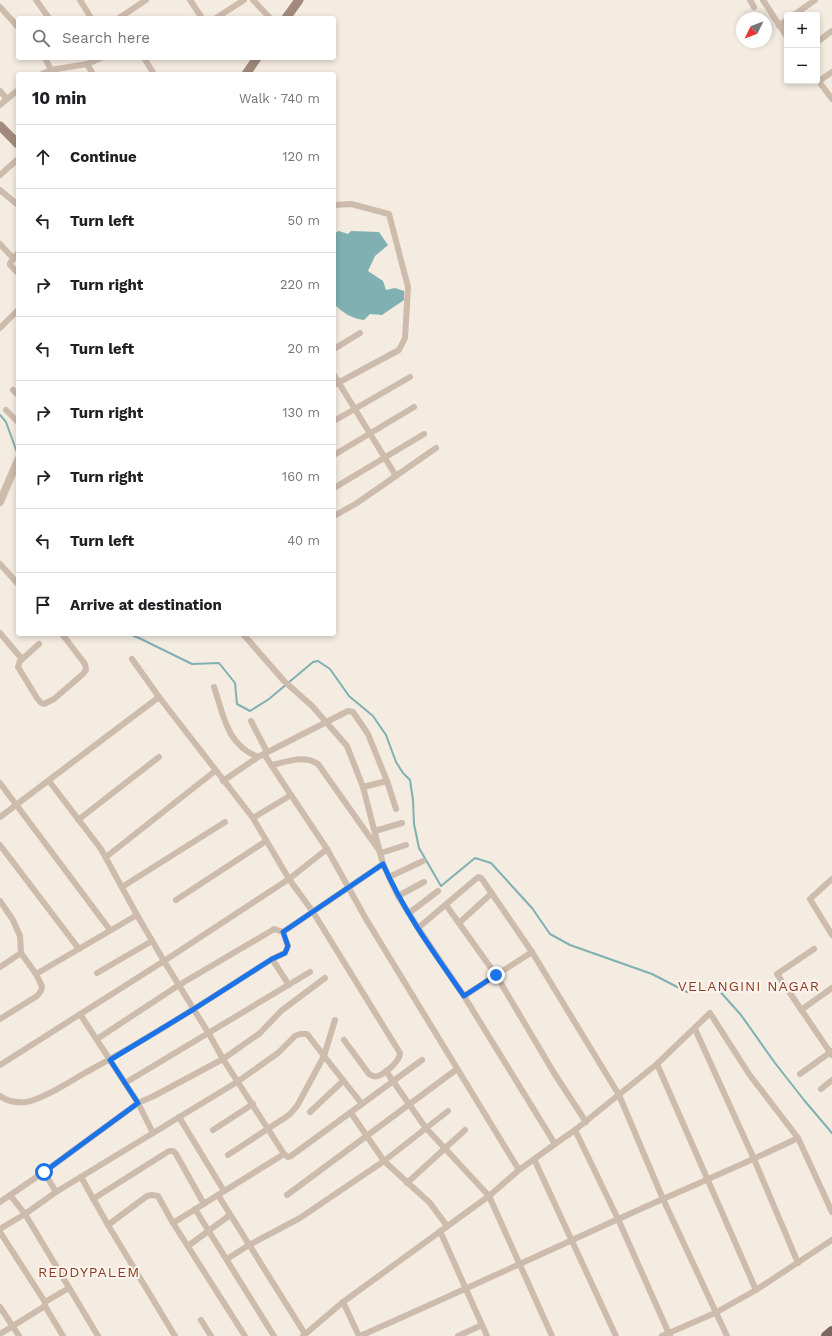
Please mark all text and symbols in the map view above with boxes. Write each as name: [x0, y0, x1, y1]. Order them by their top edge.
north arrow: [736, 12, 772, 48]
map controls: [784, 12, 820, 84]
button: +: [784, 12, 820, 48]
search box: [16, 16, 336, 60]
icon: search: [30, 27, 52, 49]
text: Search here: [62, 29, 150, 47]
button: −: [784, 48, 820, 84]
text: 10 min: [32, 88, 87, 108]
text: Walk · 740 m: [239, 91, 320, 106]
icon: ahead: [32, 146, 54, 168]
text: Continue: [70, 148, 137, 166]
text: 120 m: [282, 149, 320, 164]
icon: left: [32, 210, 54, 232]
text: Turn left: [70, 212, 134, 230]
text: 50 m: [288, 213, 320, 228]
icon: right: [32, 274, 54, 296]
text: Turn right: [70, 276, 143, 294]
text: 220 m: [280, 277, 320, 292]
icon: left: [32, 338, 54, 360]
text: Turn left: [70, 340, 134, 358]
text: 20 m: [288, 341, 320, 356]
icon: right: [32, 402, 54, 424]
text: Turn right: [70, 404, 143, 422]
text: 130 m: [282, 405, 320, 420]
icon: right: [32, 466, 54, 488]
text: Turn right: [70, 468, 143, 486]
text: 160 m: [282, 469, 320, 484]
icon: left: [32, 530, 54, 552]
text: Turn left: [70, 532, 134, 550]
text: 40 m: [287, 533, 320, 548]
icon: arrive: [32, 594, 54, 616]
text: Arrive at destination: [70, 596, 222, 614]
route end: [487, 966, 505, 984]
district label: VELANGINI NAGAR: [678, 978, 820, 994]
route start: [35, 1163, 53, 1181]
district label: REDDYPALEM: [38, 1264, 140, 1280]

